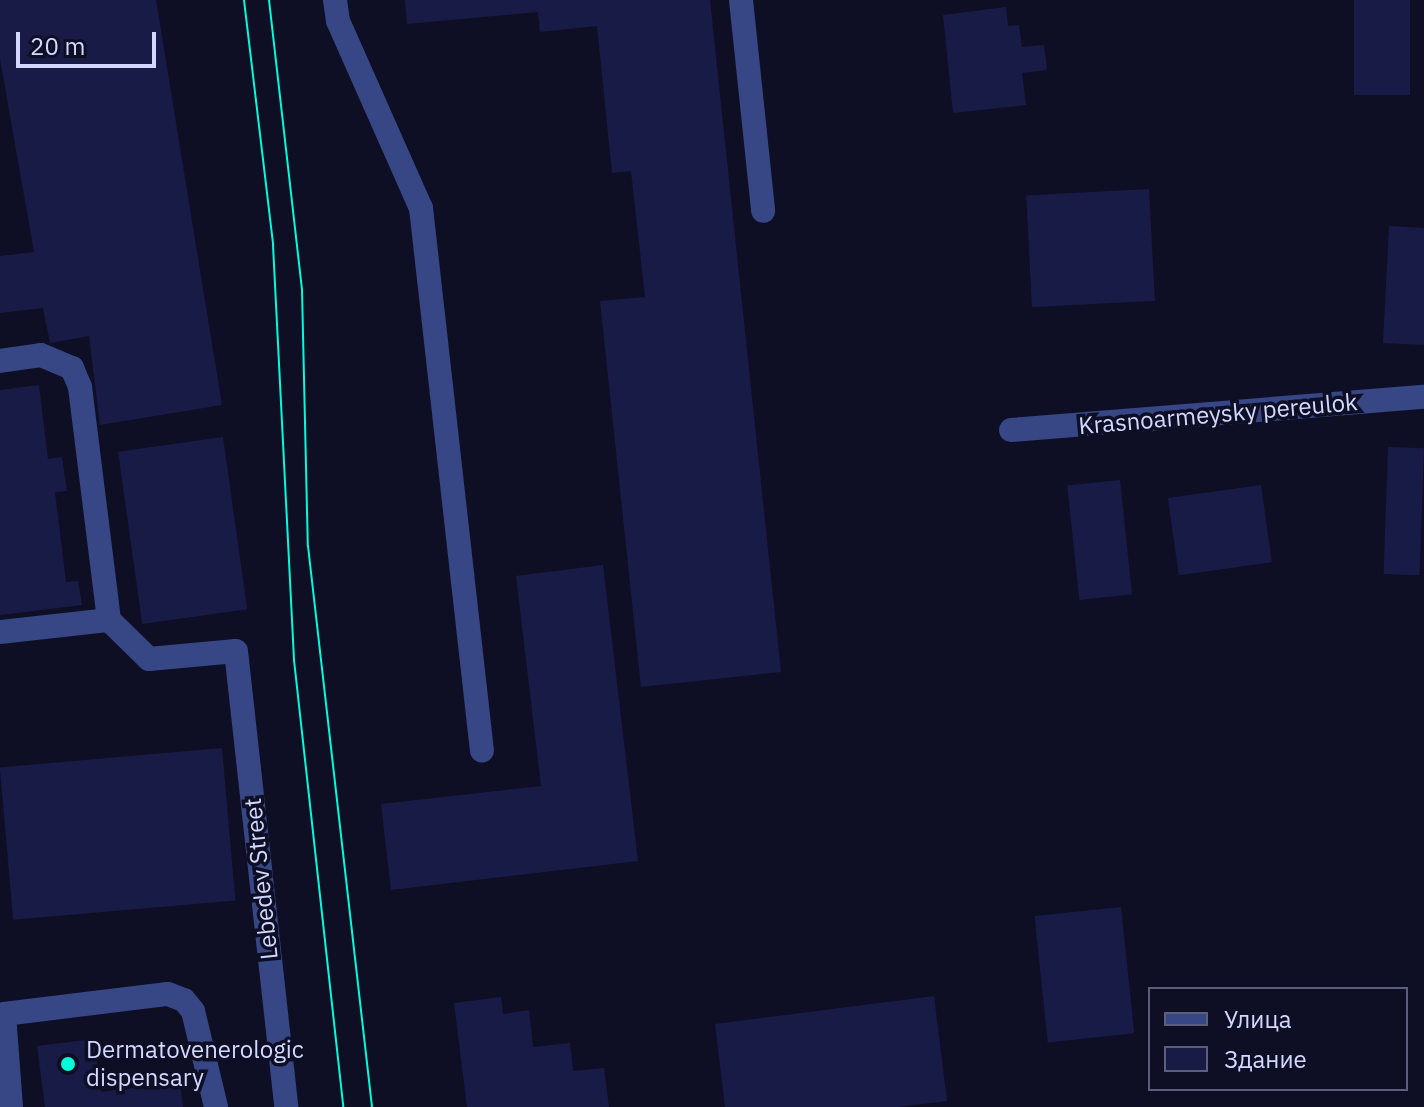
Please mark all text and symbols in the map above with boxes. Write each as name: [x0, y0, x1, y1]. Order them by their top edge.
scale bar: [20, 16, 160, 66]
text: 20 m: [30, 30, 85, 62]
street label: Krasnoarmeysky pereulok: [1077, 387, 1359, 441]
street label: Lebedev Street: [238, 797, 284, 961]
legend: [1148, 987, 1408, 1091]
text: Улица: [1224, 1003, 1292, 1035]
place label: Dermatovenerologic dispensary: [86, 1036, 304, 1092]
text: Здание: [1224, 1043, 1307, 1075]
marker: Dermatovenerologic dispensary: [57, 1053, 79, 1075]

